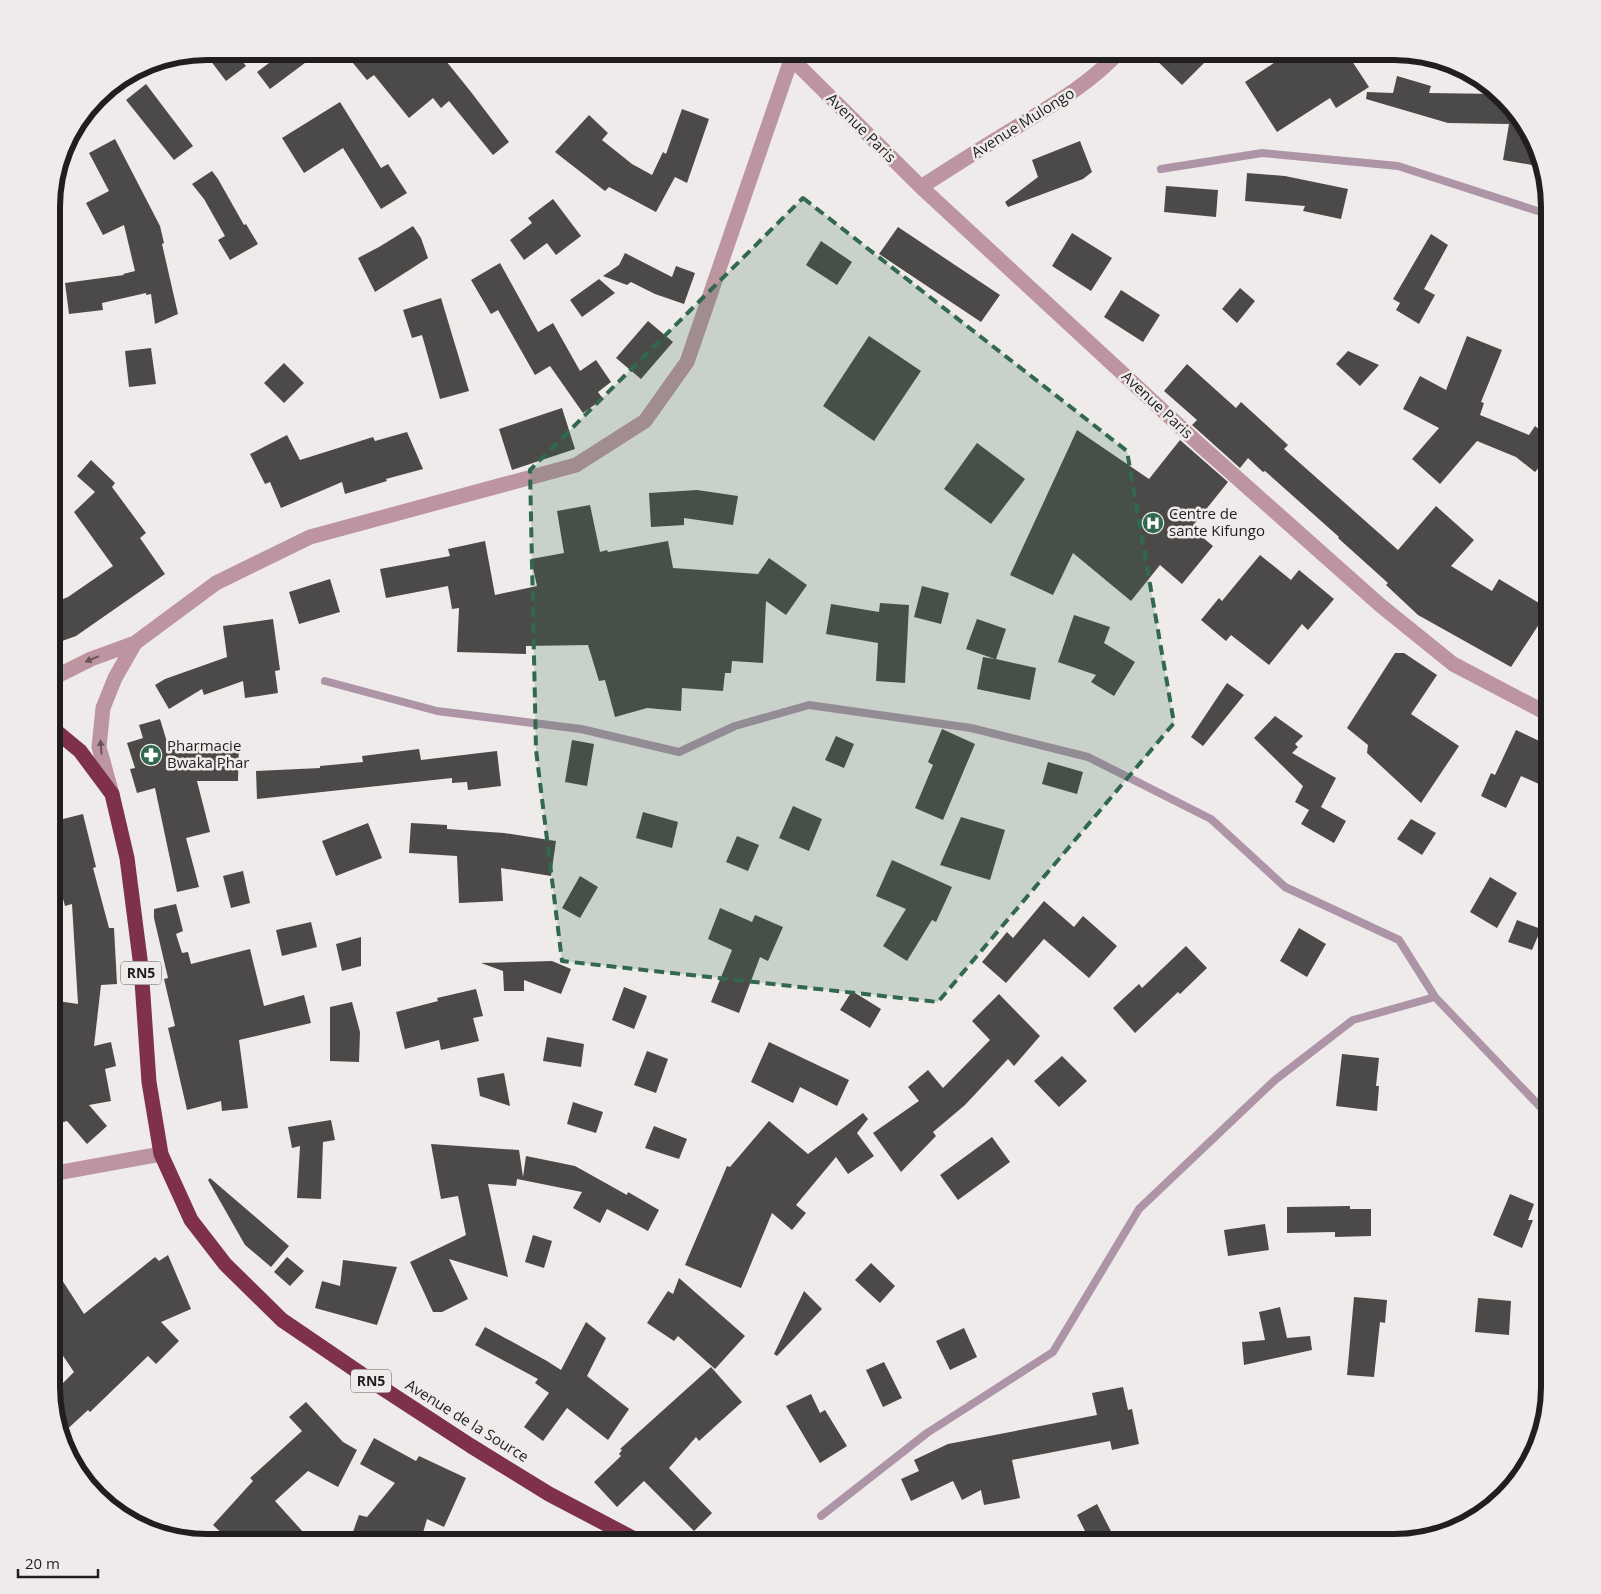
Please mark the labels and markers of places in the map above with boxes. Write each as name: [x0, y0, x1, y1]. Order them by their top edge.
place label: Centre de sante Kifungo: [1169, 503, 1265, 540]
hospital icon: Centre de sante Kifungo: [1141, 511, 1165, 535]
place label: Pharmacie Bwaka Phar: [167, 735, 249, 772]
pharmacy icon: Pharmacie Bwaka Phar: [139, 743, 163, 767]

